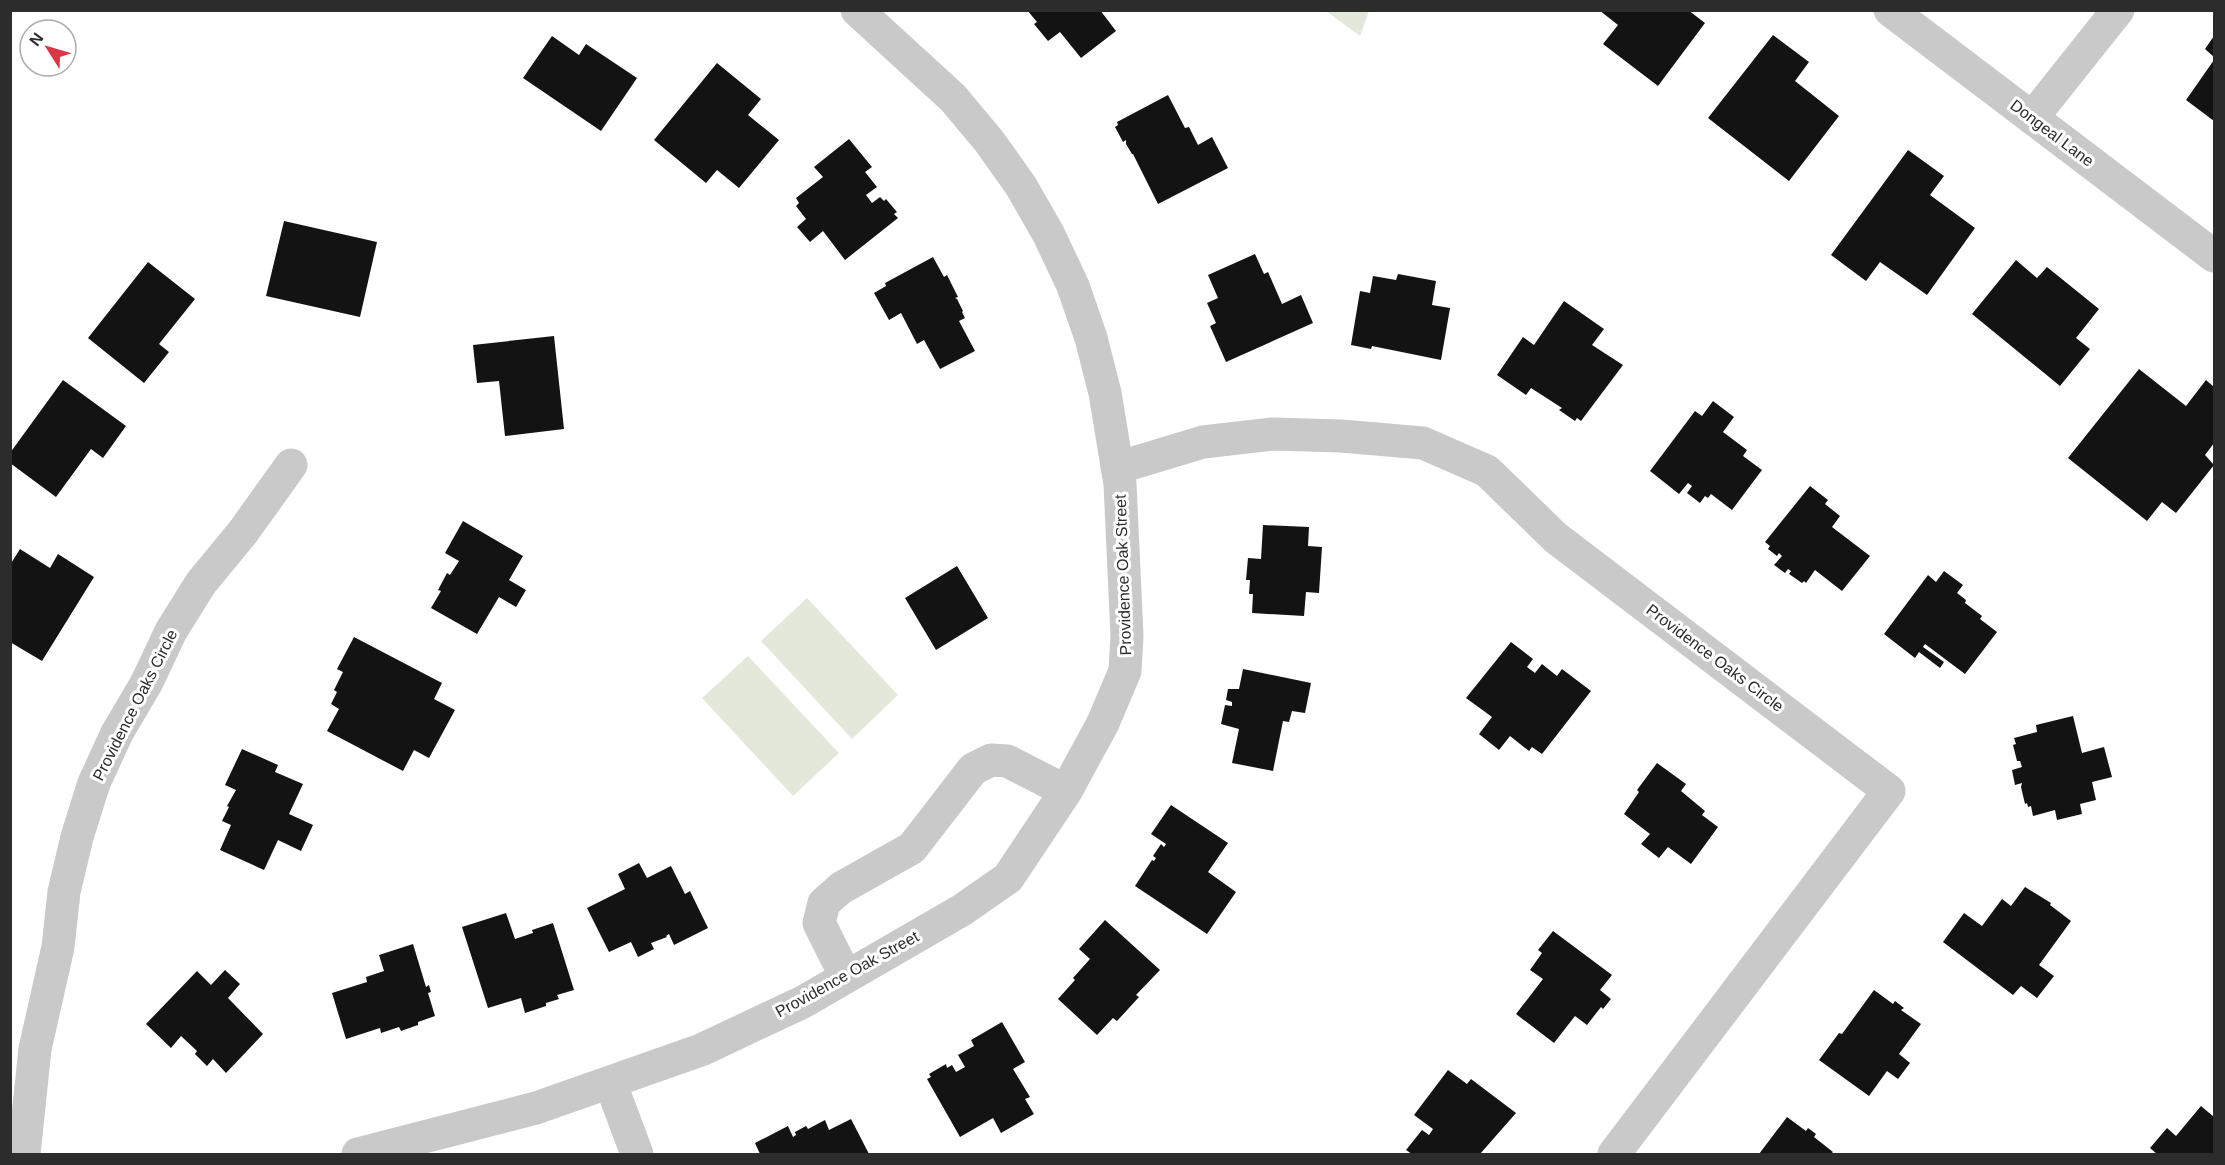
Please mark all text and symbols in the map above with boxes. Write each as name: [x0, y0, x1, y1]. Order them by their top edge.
north arrow: [18, 18, 78, 78]
text: N: [26, 30, 47, 49]
street label: Dongeal Lane: [2007, 96, 2097, 170]
street label: Providence Oak Street: [1112, 494, 1134, 656]
street label: Providence Oaks Circle: [1643, 601, 1787, 715]
street label: Providence Oaks Circle: [89, 627, 181, 783]
street label: Providence Oak Street: [772, 927, 922, 1020]

